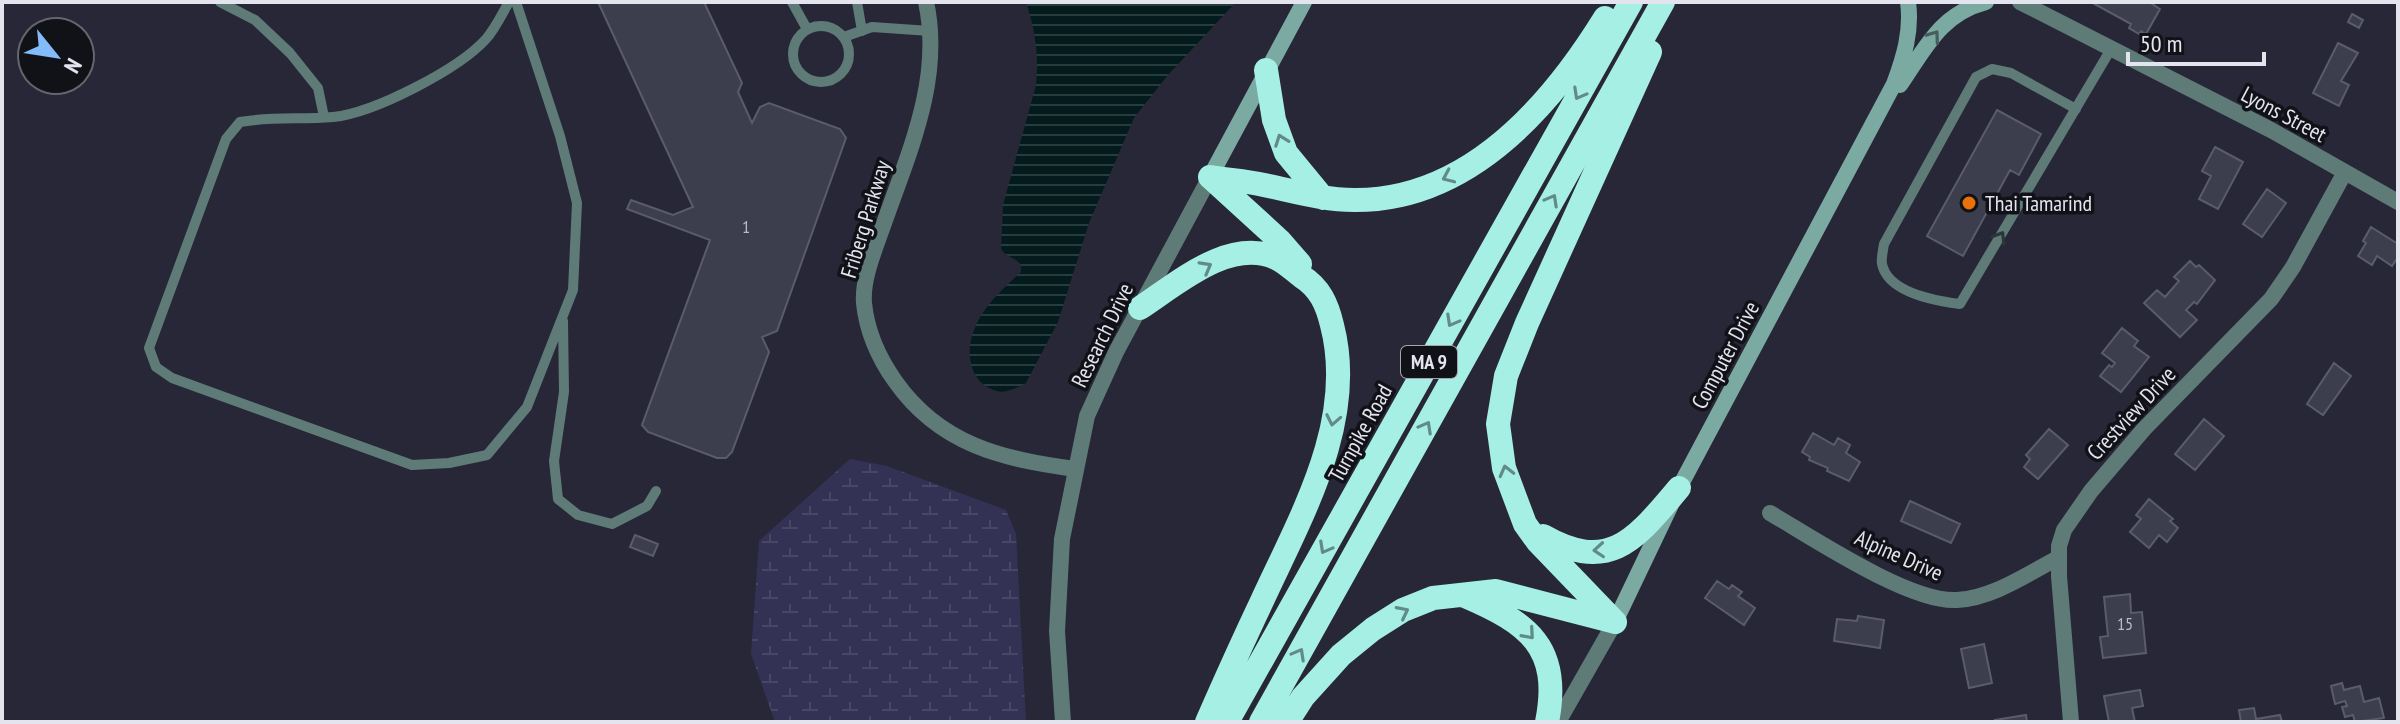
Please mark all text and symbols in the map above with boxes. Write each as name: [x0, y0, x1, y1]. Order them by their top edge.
north arrow: [16, 16, 96, 96]
scale bar: [2128, 16, 2264, 66]
text: 50 m: [2140, 28, 2182, 59]
one-way arrow: [1925, 30, 1939, 44]
text: N: [58, 54, 88, 78]
street label: Lyons Street: [2237, 80, 2331, 148]
one-way arrow: [1574, 86, 1589, 101]
one-way arrow: [1275, 134, 1291, 148]
street label: Friberg Parkway: [834, 156, 896, 281]
one-way arrow: [1441, 168, 1456, 184]
place label: Thai Tamarind: [1985, 189, 2092, 217]
one-way arrow: [1542, 194, 1558, 209]
marker: Thai Tamarind: [1960, 194, 1978, 212]
house number: 1: [742, 215, 750, 238]
one-way arrow: [1990, 231, 2006, 246]
one-way arrow: [1197, 261, 1212, 277]
street label: Research Drive: [1065, 278, 1139, 392]
street label: Computer Drive: [1685, 296, 1765, 414]
one-way arrow: [1446, 312, 1462, 327]
road number: MA 9: [1401, 346, 1457, 378]
street label: Crestview Drive: [2081, 360, 2181, 466]
street label: Turnpike Road: [1322, 379, 1398, 487]
one-way arrow: [1325, 412, 1342, 426]
one-way arrow: [1416, 421, 1431, 435]
one-way arrow: [1498, 465, 1515, 478]
street label: Alpine Drive: [1851, 523, 1947, 587]
one-way arrow: [1319, 539, 1335, 554]
one-way arrow: [1592, 541, 1605, 558]
one-way arrow: [1394, 606, 1409, 621]
house number: 15: [2117, 612, 2133, 635]
one-way arrow: [1519, 625, 1534, 640]
one-way arrow: [1289, 648, 1305, 663]

